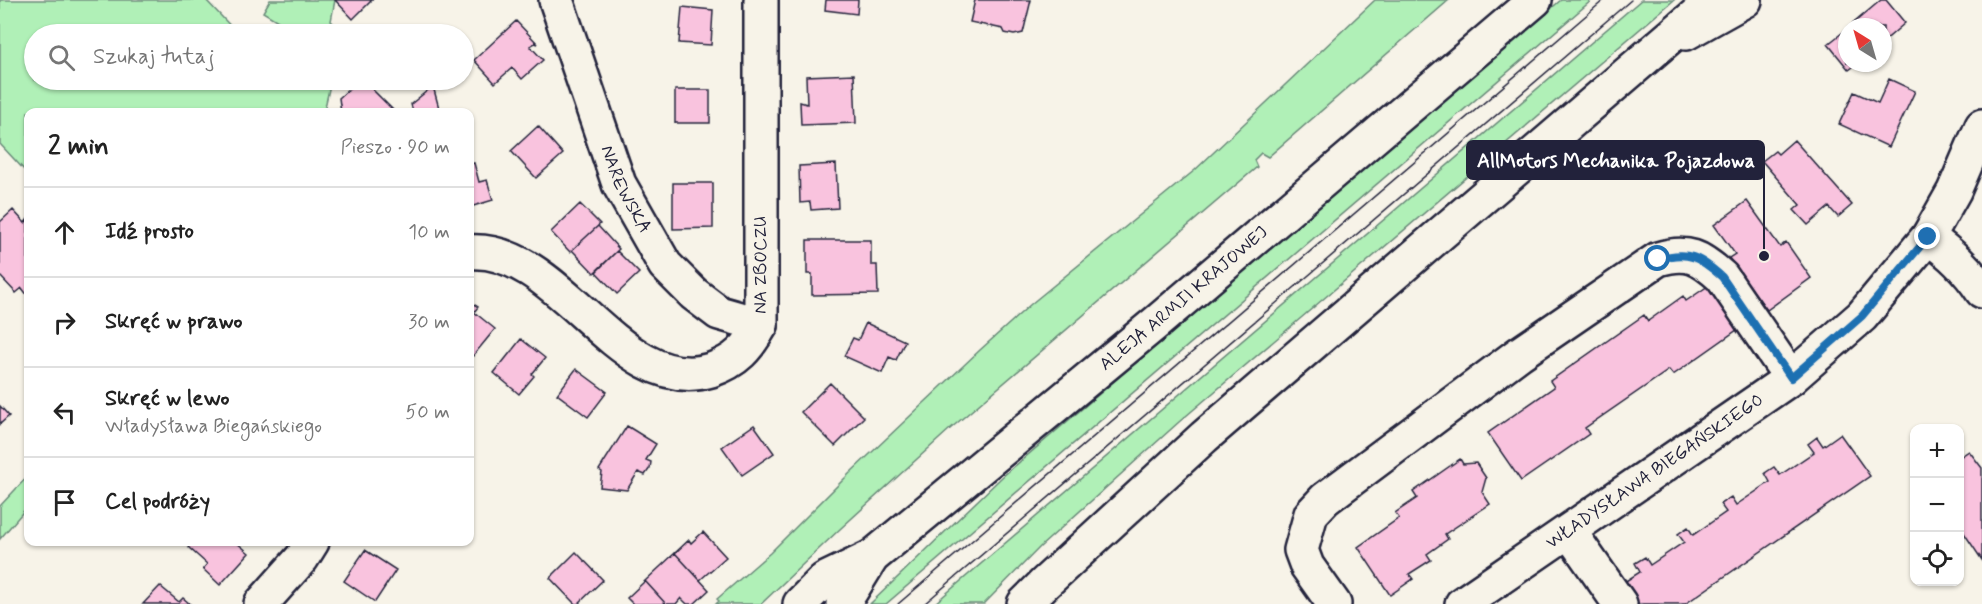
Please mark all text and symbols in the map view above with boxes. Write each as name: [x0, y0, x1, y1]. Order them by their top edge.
north arrow: [1838, 18, 1892, 72]
search box: [24, 24, 474, 90]
icon: search: [45, 41, 78, 74]
text: Szukaj tutaj: [93, 43, 215, 71]
text: 2 min: [48, 130, 109, 164]
text: Pieszo · 90 m: [340, 134, 450, 161]
callout: AllMotors Mechanika Pojazdowa: [1467, 141, 1764, 179]
street label: NAREWSKA: [595, 142, 657, 238]
text: AllMotors Mechanika Pojazdowa: [1477, 148, 1755, 175]
icon: ahead: [48, 216, 81, 249]
street label: NA ZBOCZU: [749, 216, 773, 314]
text: Idź prosto: [105, 218, 194, 246]
text: 10 m: [408, 219, 450, 246]
street label: ALEJA ARMII KRAJOWEJ: [1094, 221, 1273, 377]
route end: [1914, 223, 1940, 249]
route start: [1644, 245, 1670, 271]
icon: right: [48, 306, 81, 339]
text: Skręć w prawo: [105, 308, 242, 336]
text: 30 m: [408, 309, 450, 336]
text: Skręć w lewo: [105, 385, 230, 413]
street label: WŁADYSŁAWA BIEGAŃSKIEGO: [1541, 388, 1768, 555]
icon: left: [48, 396, 81, 429]
text: 50 m: [405, 399, 450, 426]
text: Władysława Biegańskiego: [105, 413, 322, 440]
map controls: [1910, 424, 1964, 586]
button: +: [1910, 424, 1964, 478]
button: −: [1910, 478, 1964, 532]
icon: arrive: [48, 486, 81, 519]
text: Cel podróży: [105, 488, 210, 516]
button: locate: [1910, 532, 1964, 586]

